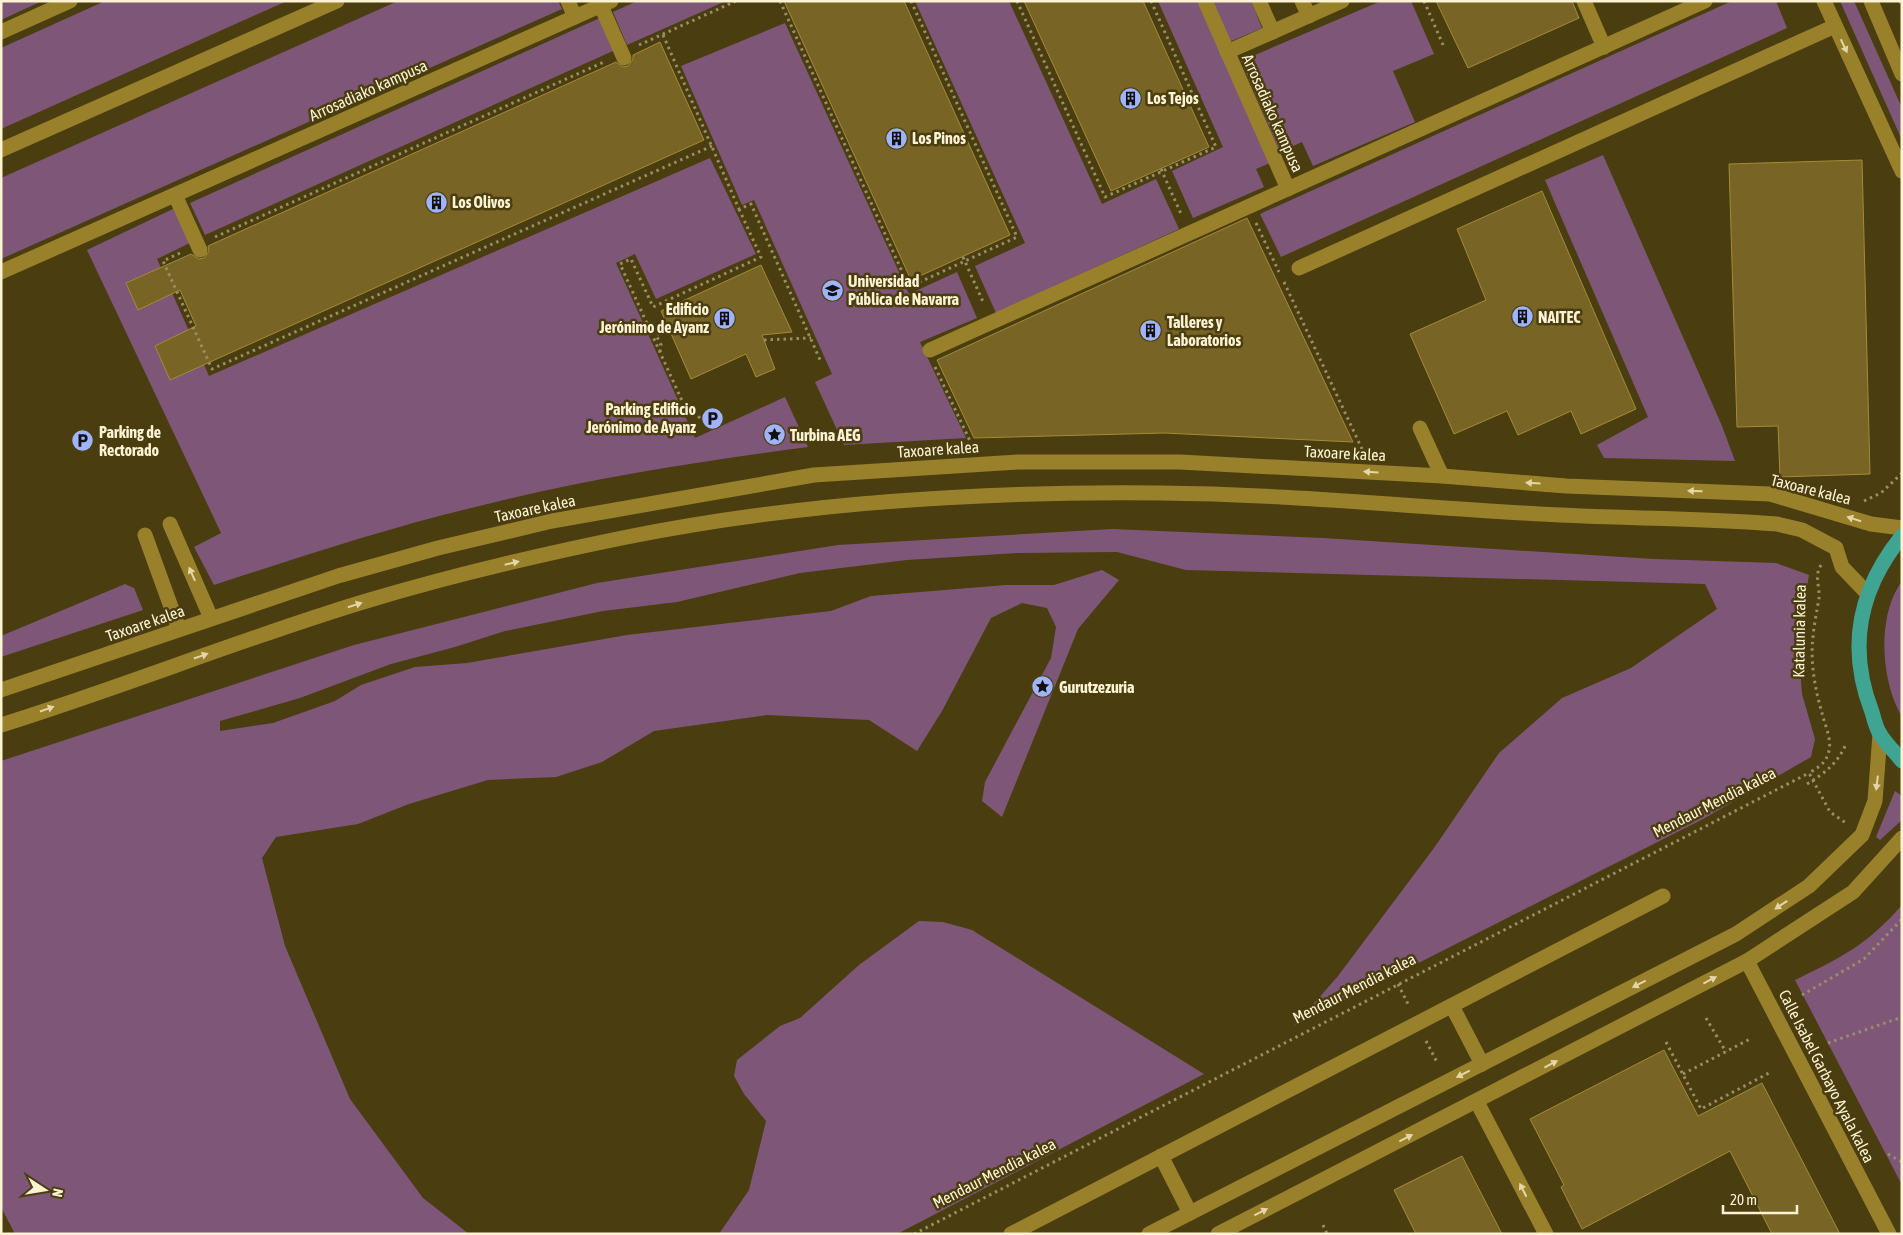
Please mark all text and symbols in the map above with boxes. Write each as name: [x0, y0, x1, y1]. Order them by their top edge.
one-way arrow: [1840, 39, 1848, 53]
street label: Arrosadiako kampusa: [1238, 51, 1307, 175]
street label: Arrosadiako kampusa: [306, 56, 430, 125]
building icon: Los Tejos: [1119, 86, 1143, 110]
place label: Los Tejos: [1147, 89, 1199, 107]
building icon: Los Pinos: [884, 126, 908, 150]
place label: Los Pinos: [912, 129, 966, 147]
building icon: Los Olivos: [424, 190, 448, 214]
place label: Los Olivos: [452, 193, 511, 211]
place label: Universidad Pública de Navarra: [848, 272, 959, 308]
school or university icon: Universidad Pública de Navarra: [820, 278, 844, 302]
place label: Edificio Jerónimo de Ayanz: [598, 300, 709, 336]
building icon: NAITEC: [1510, 305, 1534, 329]
building icon: Edificio Jerónimo de Ayanz: [713, 306, 737, 330]
place label: NAITEC: [1538, 308, 1581, 326]
place label: Talleres y Laboratorios: [1167, 313, 1241, 349]
building icon: Talleres y Laboratorios: [1139, 319, 1163, 343]
place label: Parking Edificio Jerónimo de Ayanz: [585, 400, 696, 436]
parking icon: Parking Edificio Jerónimo de Ayanz: [700, 406, 724, 430]
place label: Parking de Rectorado: [99, 423, 161, 459]
place icon: Turbina AEG: [762, 423, 786, 447]
place label: Turbina AEG: [790, 426, 861, 444]
parking icon: Parking de Rectorado: [71, 429, 95, 453]
street label: Taxoare kalea: [896, 437, 980, 461]
street label: Taxoare kalea: [1304, 442, 1386, 464]
one-way arrow: [1363, 468, 1379, 476]
street label: Taxoare kalea: [1769, 470, 1853, 508]
one-way arrow: [1525, 479, 1541, 487]
one-way arrow: [1687, 487, 1703, 495]
street label: Taxoare kalea: [493, 491, 577, 525]
one-way arrow: [1846, 514, 1861, 522]
one-way arrow: [505, 559, 520, 567]
one-way arrow: [187, 567, 195, 581]
street label: Katalunia kalea: [1789, 584, 1809, 678]
one-way arrow: [348, 600, 363, 608]
street label: Taxoare kalea: [103, 601, 187, 645]
one-way arrow: [194, 652, 209, 660]
place icon: Gurutzezuria: [1031, 675, 1055, 699]
place label: Gurutzezuria: [1059, 678, 1134, 696]
one-way arrow: [40, 705, 55, 713]
street label: Mendaur Mendia kalea: [1650, 763, 1778, 841]
one-way arrow: [1873, 775, 1881, 791]
one-way arrow: [1774, 900, 1787, 910]
street label: Mendaur Mendia kalea: [1290, 949, 1418, 1027]
one-way arrow: [1703, 976, 1717, 984]
one-way arrow: [1632, 980, 1646, 988]
street label: Calle Isabel Garbayo Ayala kalea: [1775, 987, 1878, 1166]
one-way arrow: [1544, 1059, 1557, 1068]
one-way arrow: [1456, 1070, 1470, 1078]
street label: Mendaur Mendia kalea: [930, 1134, 1058, 1212]
one-way arrow: [1399, 1134, 1413, 1142]
north arrow: [20, 1165, 70, 1215]
scale bar: [1723, 1182, 1797, 1214]
one-way arrow: [1519, 1183, 1527, 1198]
text: N: [49, 1187, 66, 1198]
text: 20 m: [1730, 1191, 1757, 1208]
one-way arrow: [1254, 1208, 1269, 1216]

